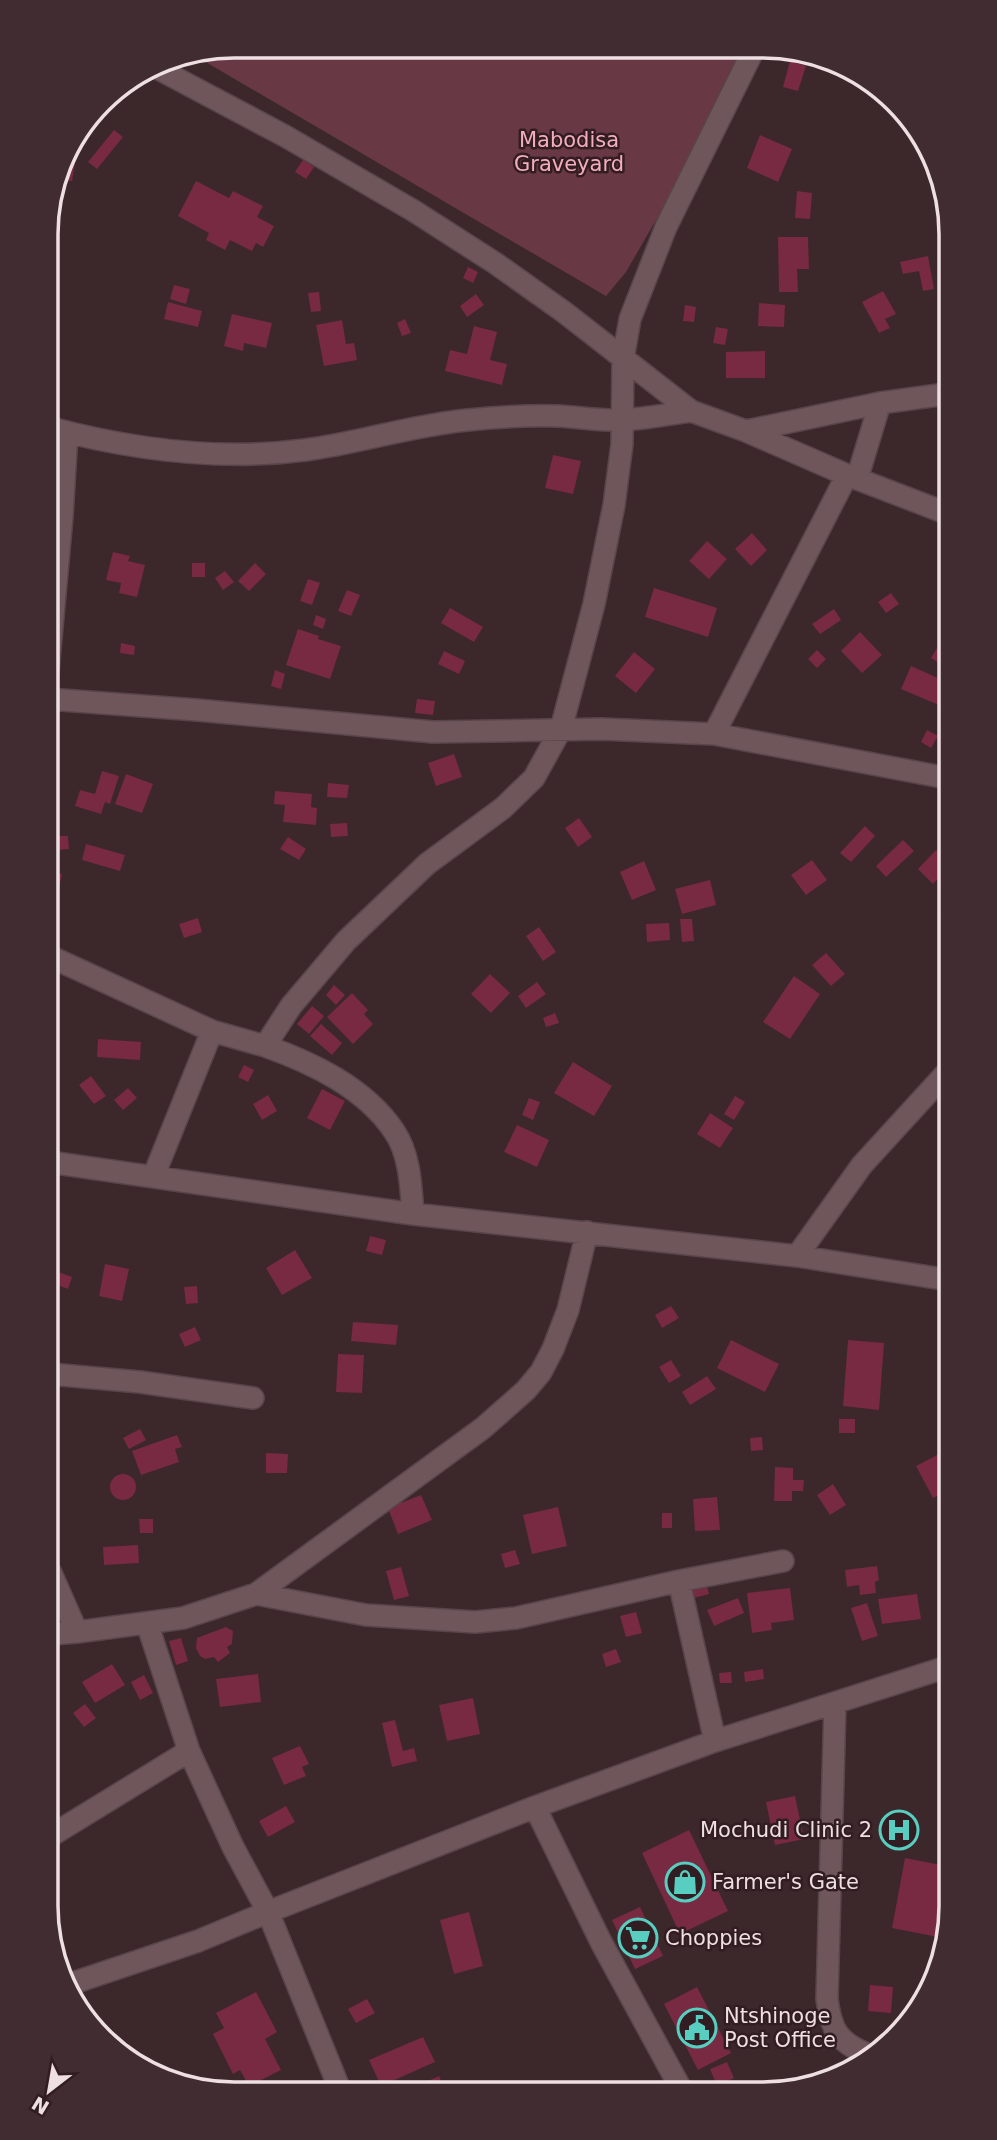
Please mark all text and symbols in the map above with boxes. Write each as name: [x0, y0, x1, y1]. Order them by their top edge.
park label: Mabodisa Graveyard: [514, 128, 624, 176]
hospital icon: Mochudi Clinic 2: [878, 1809, 920, 1851]
place label: Mochudi Clinic 2: [700, 1818, 872, 1842]
shop icon: Farmer's Gate: [664, 1861, 706, 1903]
place label: Farmer's Gate: [712, 1870, 859, 1894]
supermarket icon: Choppies: [617, 1917, 659, 1959]
place label: Choppies: [665, 1926, 762, 1950]
place label: Ntshinoge Post Office: [724, 2004, 836, 2052]
public building icon: Ntshinoge Post Office: [676, 2007, 718, 2049]
north arrow: [14, 2056, 84, 2126]
text: N: [28, 2092, 53, 2119]

